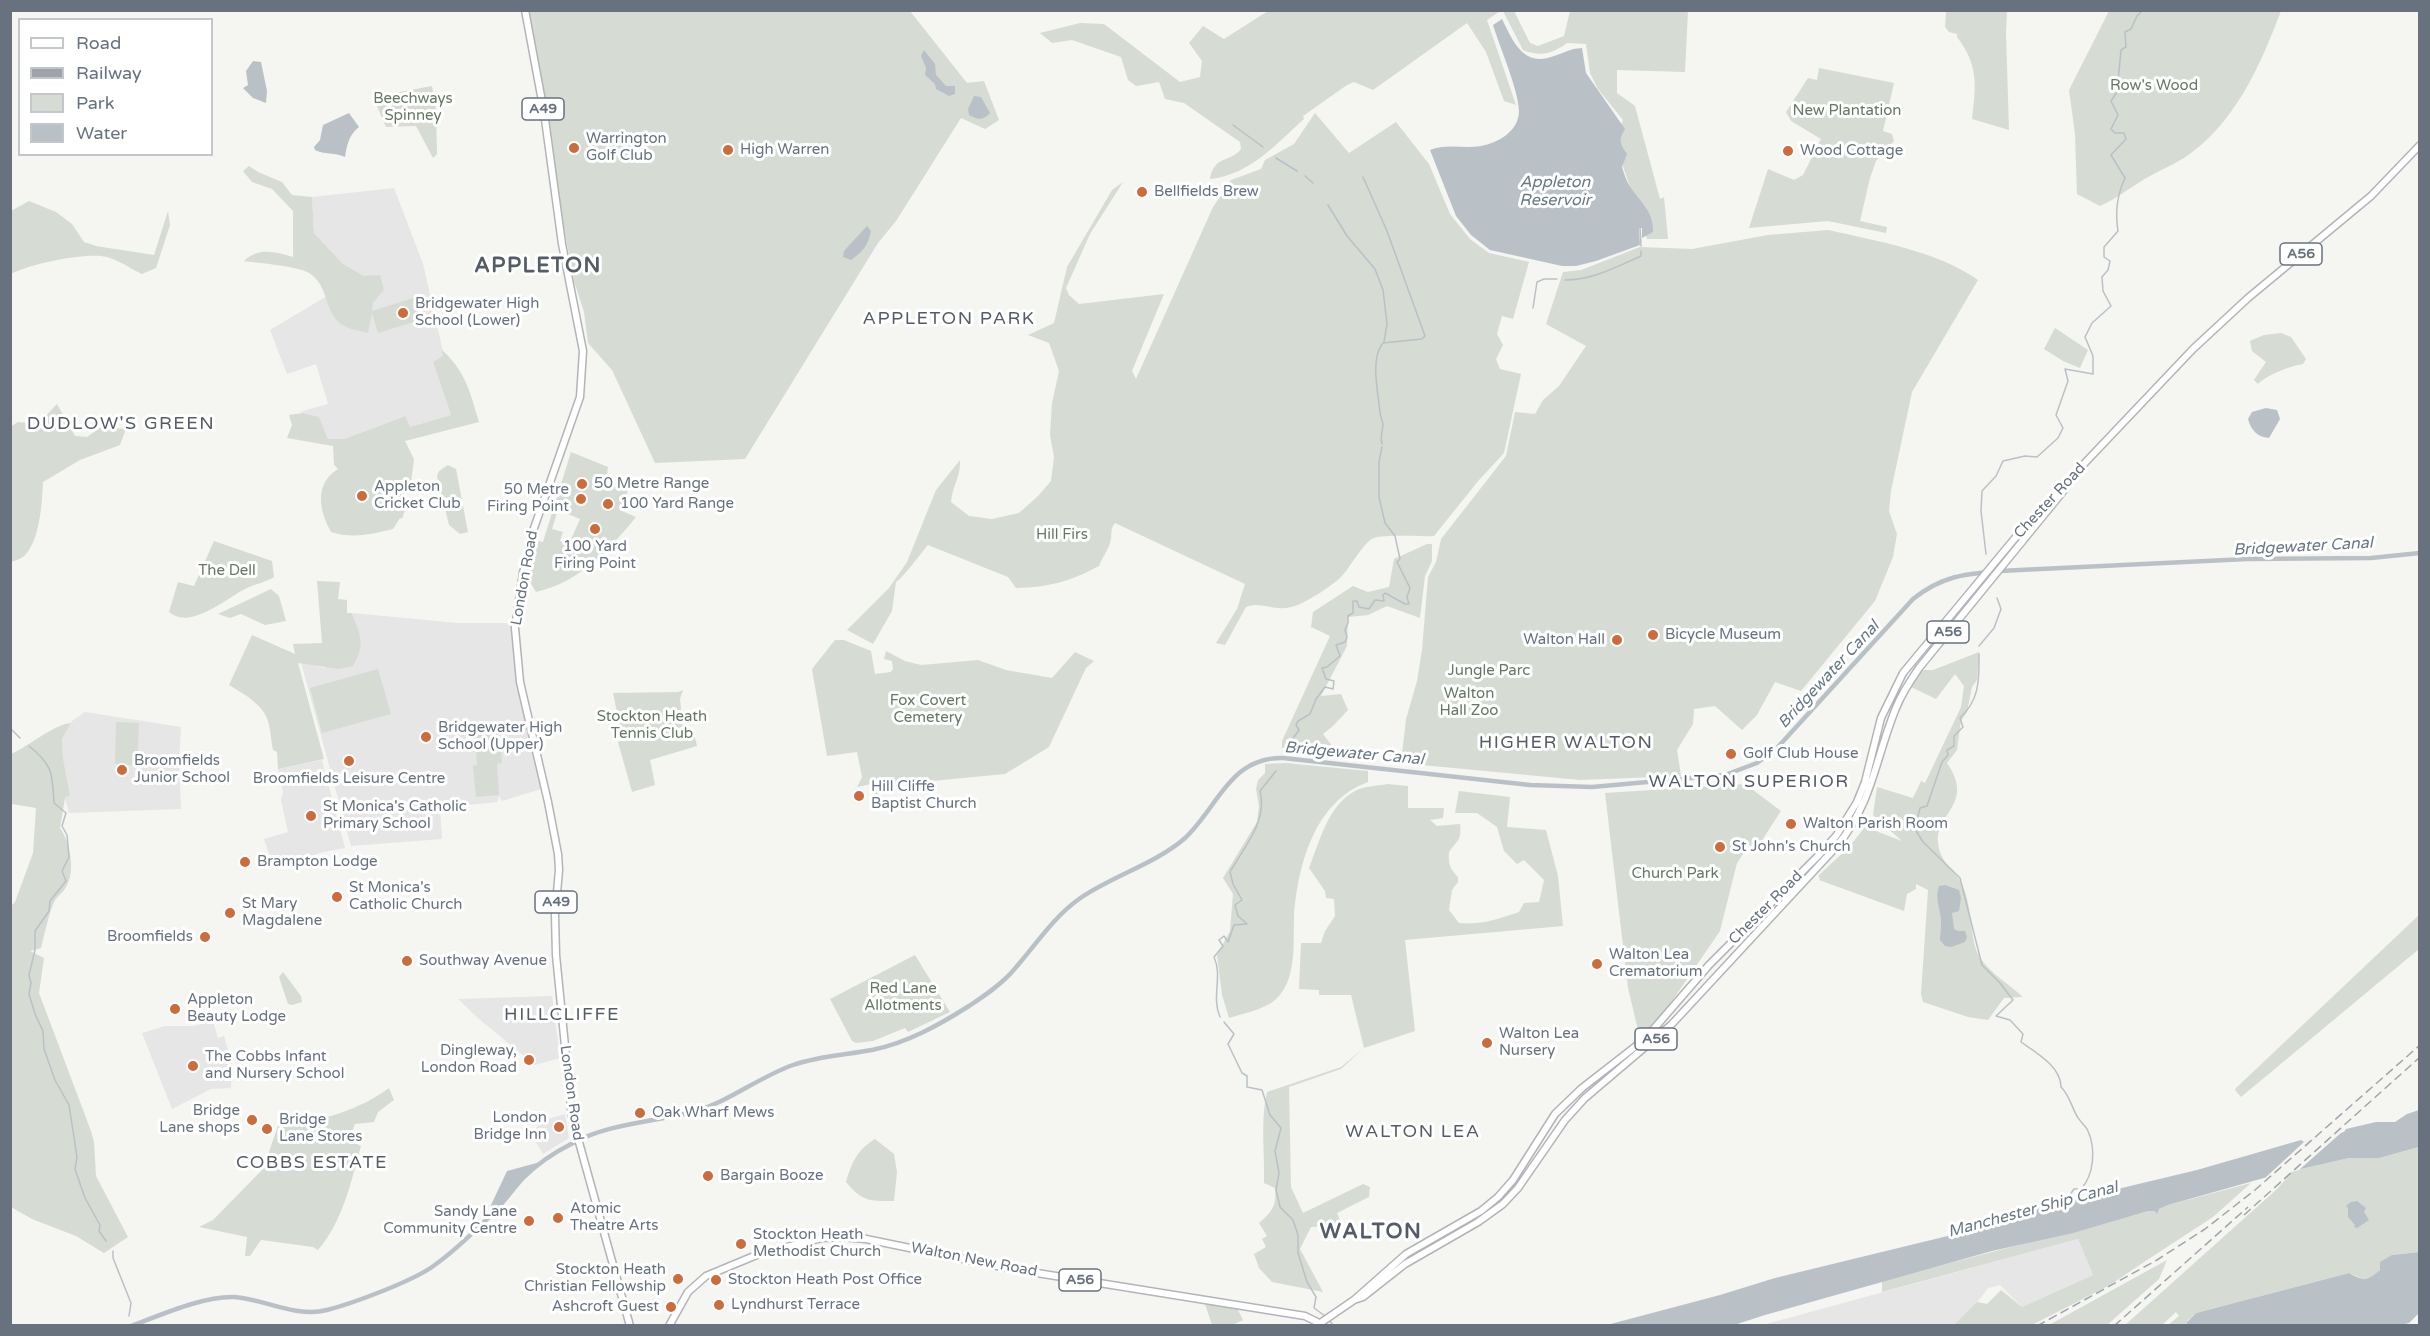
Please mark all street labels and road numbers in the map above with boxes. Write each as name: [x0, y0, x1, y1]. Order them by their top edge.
road number: A49: [522, 98, 564, 120]
road number: A56: [2280, 243, 2322, 265]
street label: Chester Road: [2010, 460, 2090, 542]
street label: London Road: [508, 529, 542, 627]
road number: A56: [1927, 621, 1969, 643]
street label: Chester Road: [1725, 867, 1807, 949]
road number: A49: [535, 891, 577, 913]
road number: A56: [1635, 1028, 1677, 1050]
street label: London Road: [555, 1044, 587, 1142]
street label: Walton New Road: [909, 1239, 1039, 1281]
road number: A56: [1059, 1269, 1101, 1291]

